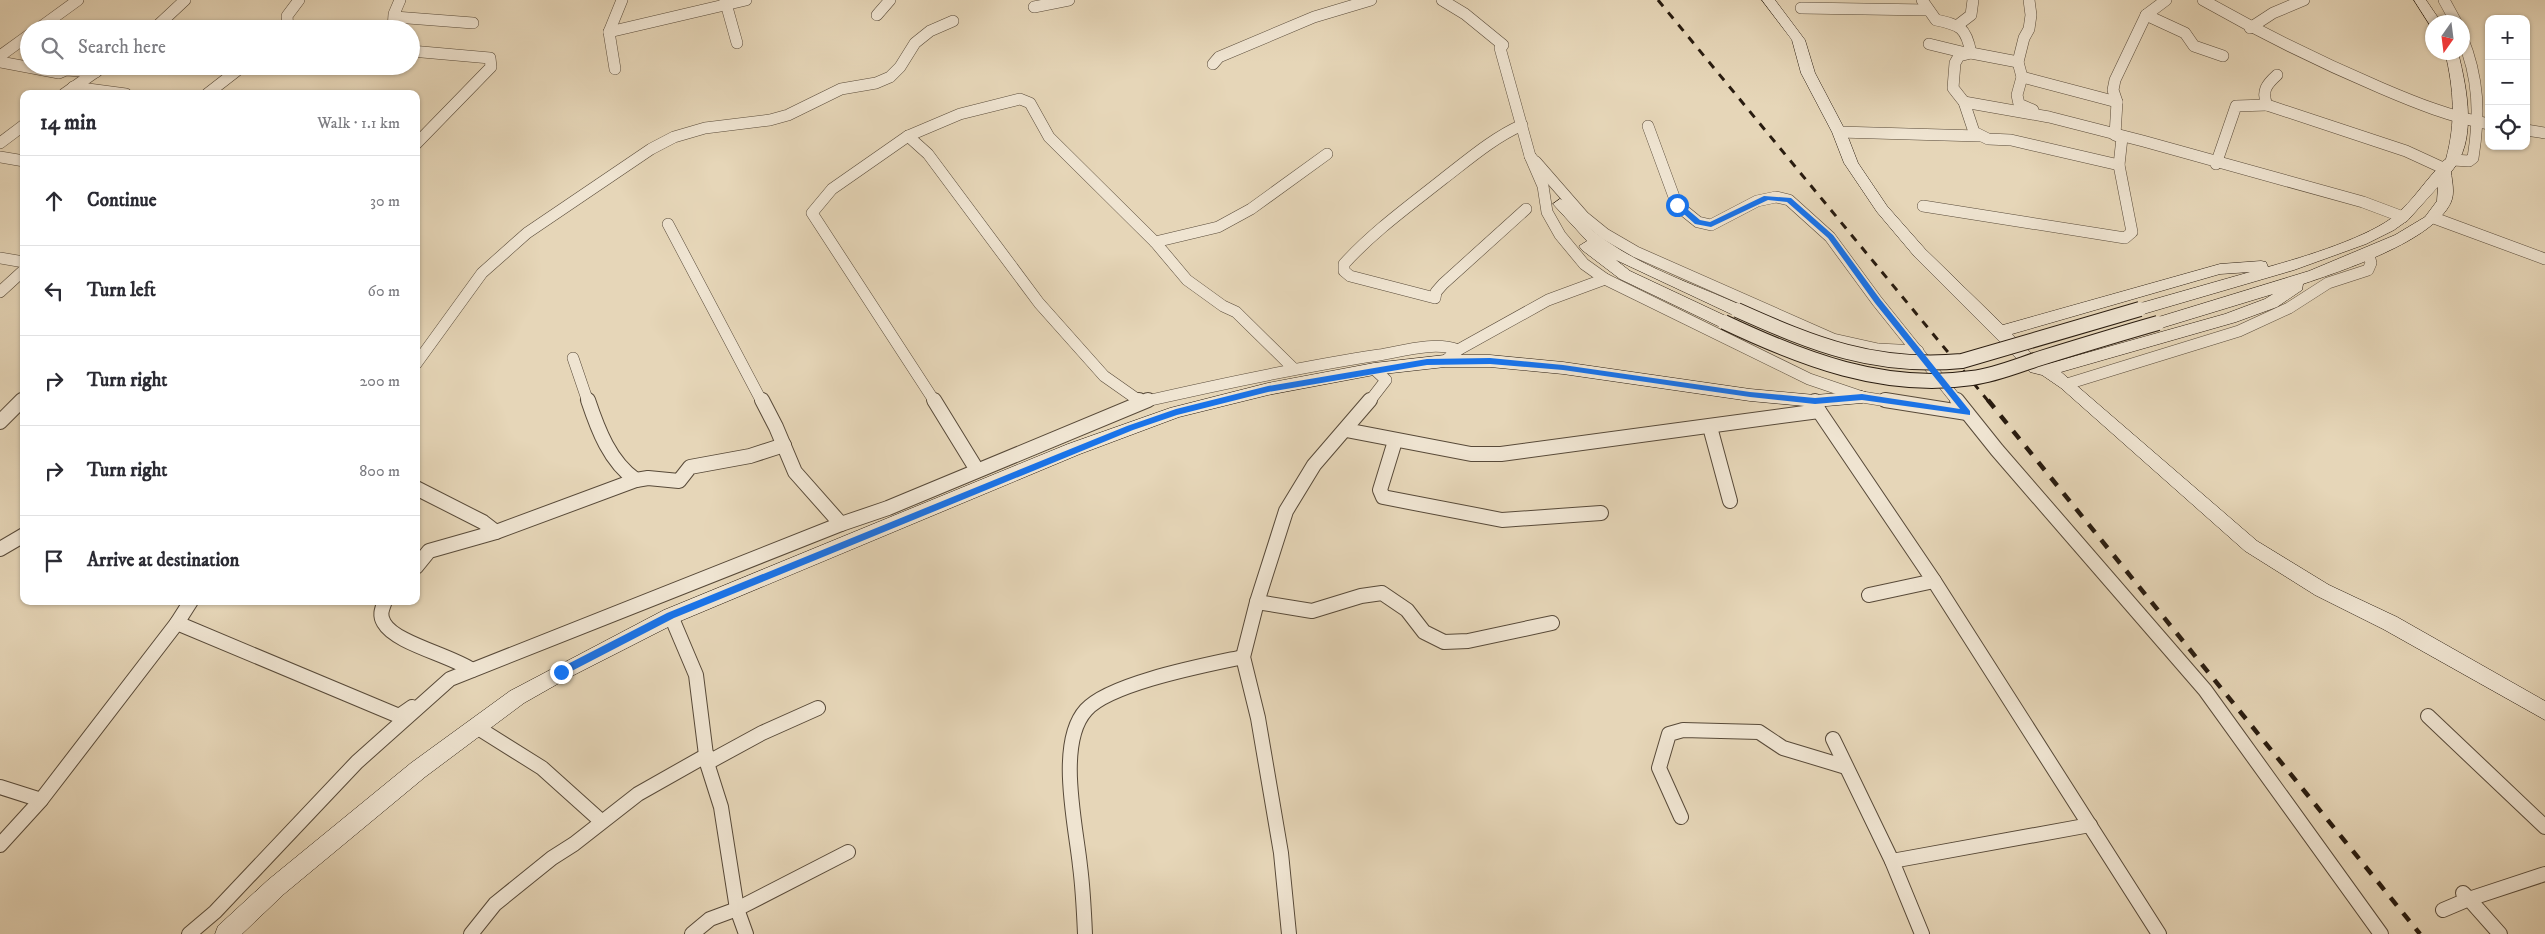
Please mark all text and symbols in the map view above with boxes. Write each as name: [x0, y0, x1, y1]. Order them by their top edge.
north arrow: [2425, 15, 2470, 60]
map controls: [2485, 15, 2530, 150]
button: +: [2485, 15, 2530, 60]
search box: [20, 20, 420, 75]
icon: search: [38, 34, 66, 62]
text: Search here: [78, 36, 166, 59]
button: −: [2485, 60, 2530, 105]
button: locate: [2485, 105, 2530, 150]
text: 14 min: [40, 110, 96, 136]
text: Walk · 1.1 km: [317, 113, 400, 133]
icon: ahead: [40, 187, 68, 215]
text: Continue: [87, 189, 157, 212]
text: 30 m: [370, 191, 400, 211]
route start: [1666, 194, 1689, 217]
icon: left: [40, 277, 68, 305]
text: Turn left: [87, 279, 156, 302]
text: 60 m: [368, 281, 400, 301]
icon: right: [40, 367, 68, 395]
text: Turn right: [87, 369, 167, 392]
text: 200 m: [359, 371, 400, 391]
icon: right: [40, 457, 68, 485]
text: Turn right: [87, 459, 167, 482]
text: 800 m: [359, 461, 400, 481]
icon: arrive: [40, 547, 68, 575]
text: Arrive at destination: [87, 549, 239, 572]
route end: [550, 661, 573, 684]

